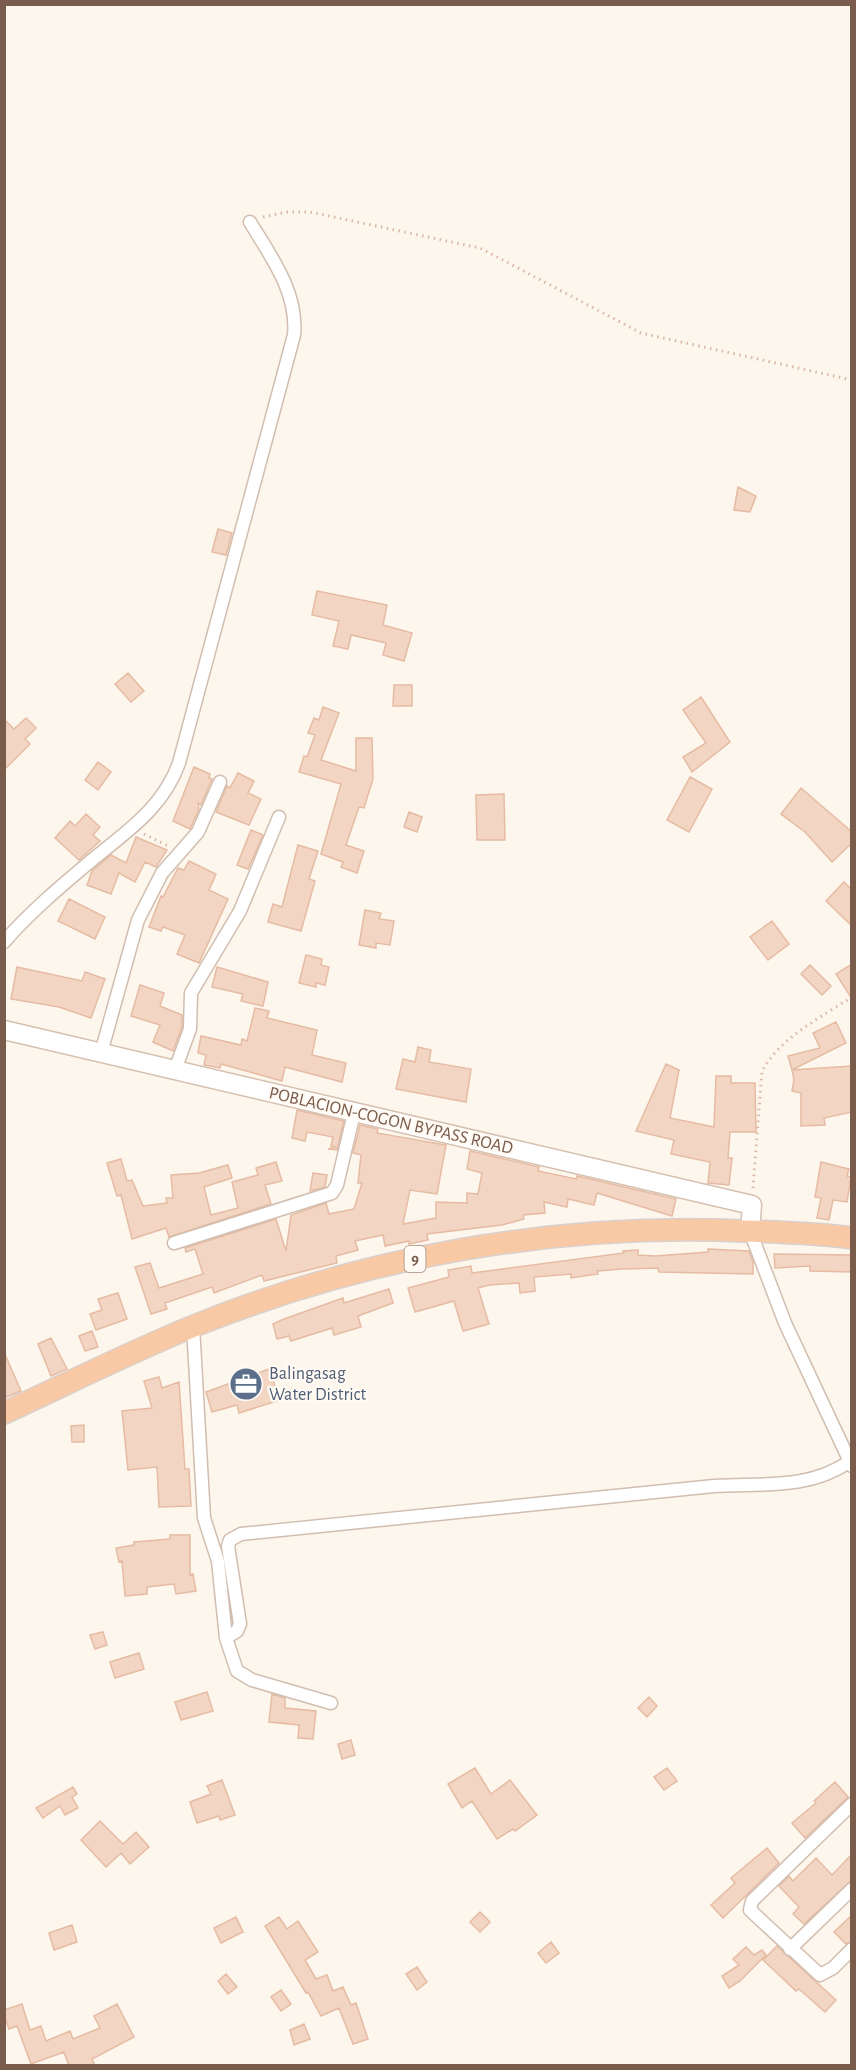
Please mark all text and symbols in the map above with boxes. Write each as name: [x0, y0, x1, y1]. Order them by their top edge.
street label: POBLACION-COGON BYPASS ROAD: [267, 1084, 515, 1158]
road number: 9: [404, 1246, 426, 1272]
place label: Balingasag Water District: [269, 1365, 366, 1404]
office icon: Balingasag Water District: [228, 1366, 264, 1402]

